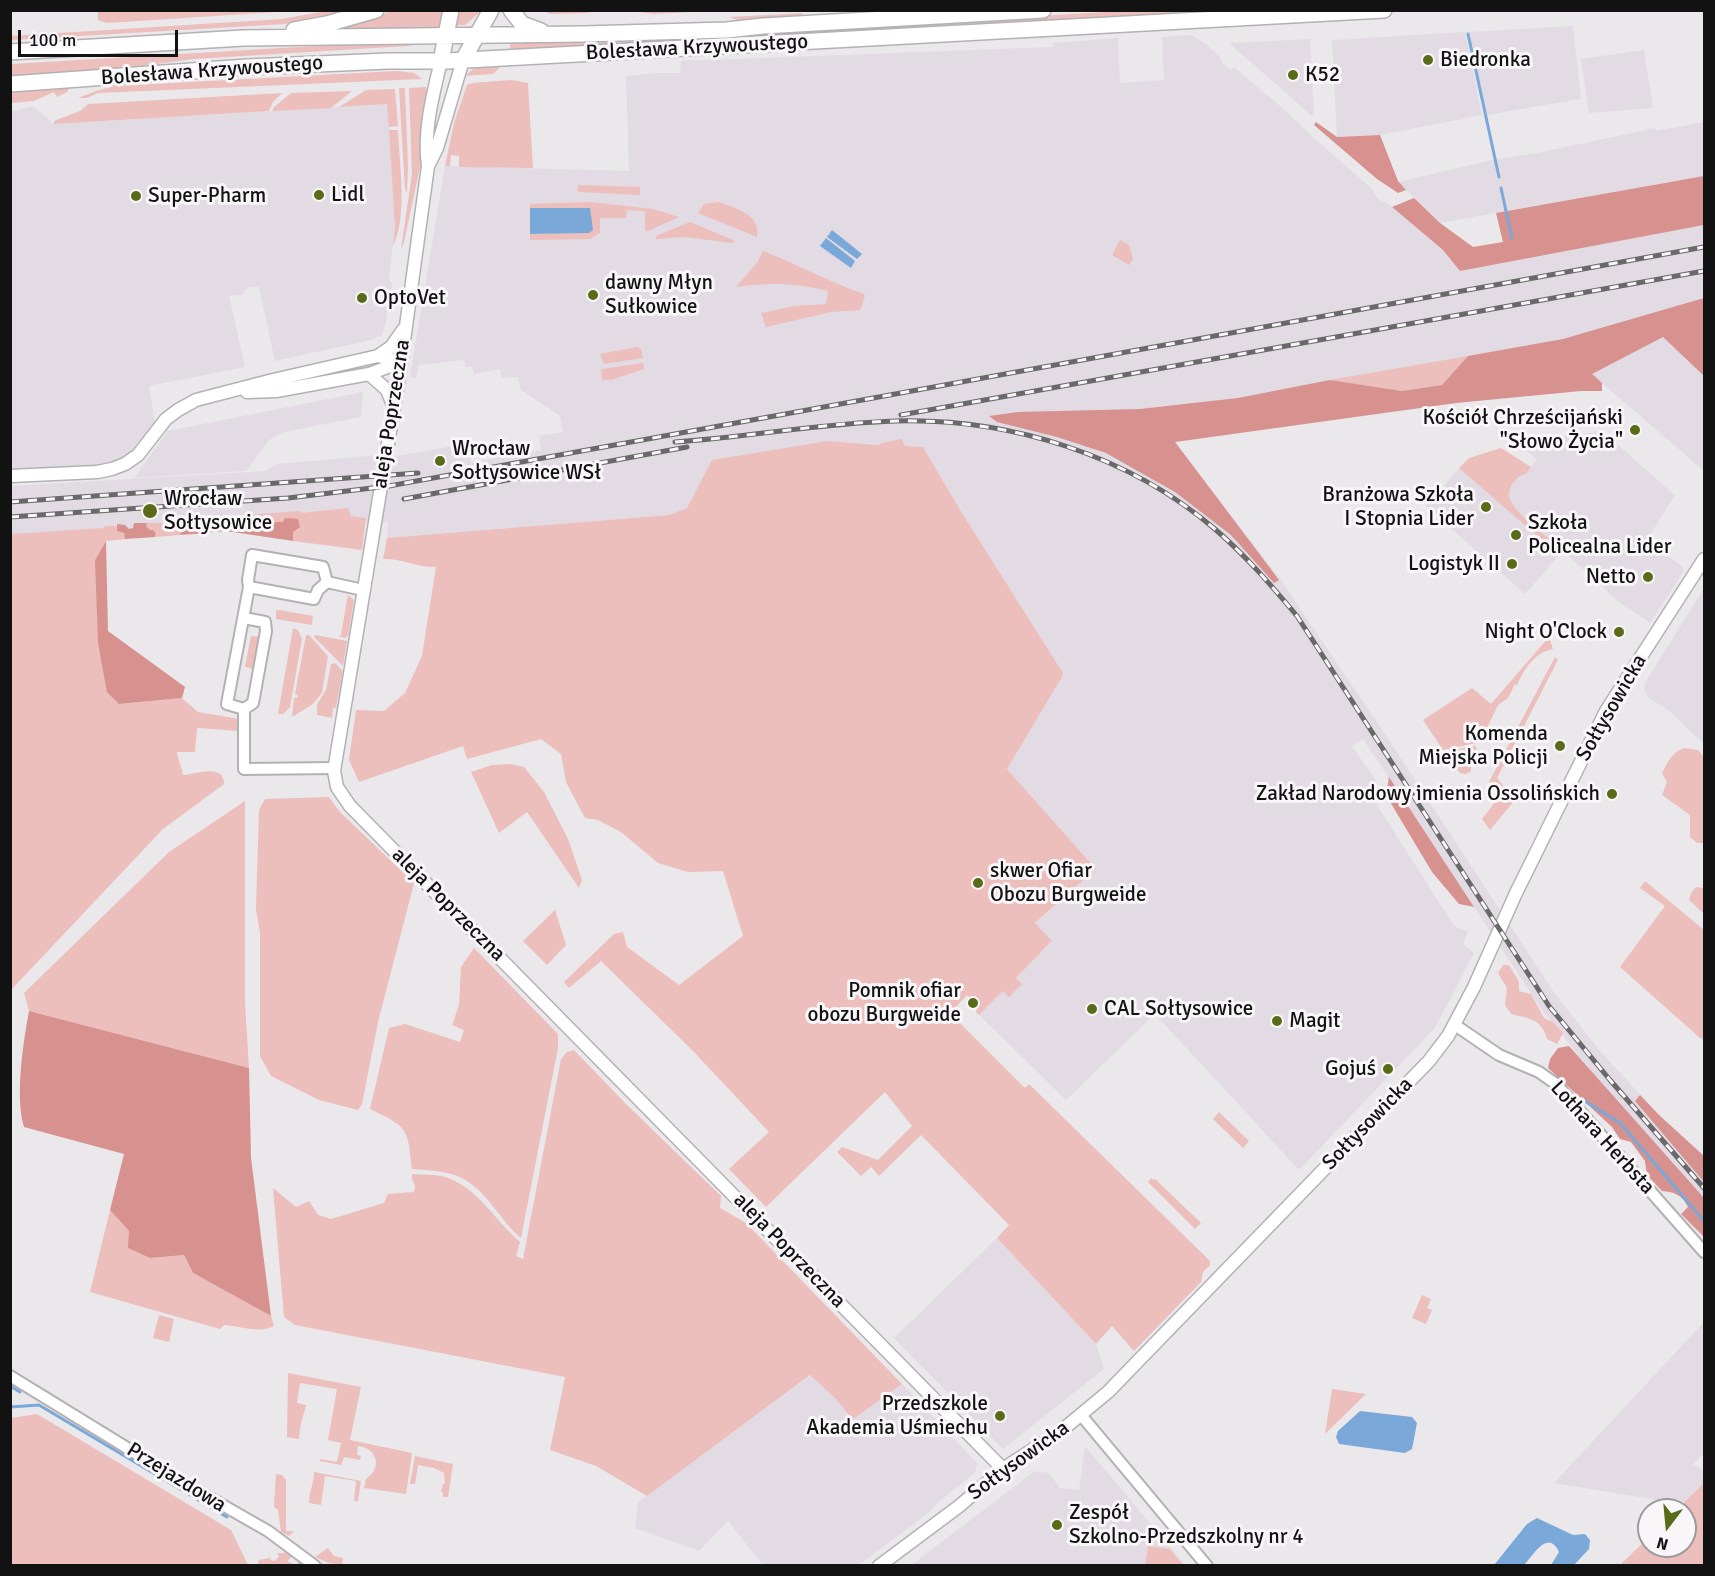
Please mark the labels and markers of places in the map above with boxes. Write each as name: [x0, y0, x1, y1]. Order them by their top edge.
place label: Biedronka: [1440, 47, 1531, 73]
marker: Biedronka: [1421, 53, 1435, 67]
place label: K52: [1305, 62, 1340, 88]
marker: K52: [1286, 68, 1300, 82]
place label: Lidl: [331, 182, 365, 208]
place label: Super-Pharm: [148, 183, 266, 209]
marker: Lidl: [312, 188, 326, 202]
marker: Super-Pharm: [129, 189, 143, 203]
place label: dawny Młyn Sułkowice: [605, 270, 713, 320]
place label: OptoVet: [374, 285, 446, 311]
marker: dawny Młyn Sułkowice: [586, 288, 600, 302]
marker: OptoVet: [355, 291, 369, 305]
place label: Kościół Chrześcijański "Słowo Życia": [1423, 405, 1623, 455]
marker: Kościół Chrześcijański "Słowo Życia": [1628, 423, 1642, 437]
place label: Wrocław Sołtysowice WSł: [452, 436, 601, 486]
marker: Wrocław Sołtysowice WSł: [433, 454, 447, 468]
place label: Branżowa Szkoła I Stopnia Lider: [1322, 482, 1474, 532]
place label: Wrocław Sołtysowice: [164, 486, 272, 536]
marker: Branżowa Szkoła I Stopnia Lider: [1479, 500, 1493, 514]
marker: Wrocław Sołtysowice: [141, 502, 159, 520]
place label: Szkoła Policealna Lider: [1528, 510, 1671, 560]
marker: Szkoła Policealna Lider: [1509, 528, 1523, 542]
place label: Logistyk II: [1408, 551, 1500, 577]
marker: Logistyk II: [1505, 557, 1519, 571]
place label: Netto: [1586, 564, 1636, 590]
marker: Netto: [1641, 570, 1655, 584]
place label: Night O'Clock: [1484, 619, 1607, 645]
marker: Night O'Clock: [1612, 625, 1626, 639]
place label: Komenda Miejska Policji: [1418, 721, 1548, 771]
marker: Komenda Miejska Policji: [1553, 739, 1567, 753]
place label: Zakład Narodowy imienia Ossolińskich: [1256, 781, 1600, 807]
marker: Zakład Narodowy imienia Ossolińskich: [1605, 787, 1619, 801]
place label: skwer Ofiar Obozu Burgweide: [990, 858, 1147, 908]
marker: skwer Ofiar Obozu Burgweide: [971, 876, 985, 890]
place label: Pomnik ofiar obozu Burgweide: [807, 978, 961, 1028]
marker: Pomnik ofiar obozu Burgweide: [966, 996, 980, 1010]
place label: CAL Sołtysowice: [1104, 996, 1253, 1022]
marker: CAL Sołtysowice: [1085, 1002, 1099, 1016]
place label: Magit: [1289, 1008, 1340, 1034]
marker: Magit: [1270, 1014, 1284, 1028]
place label: Gojuś: [1325, 1056, 1376, 1082]
marker: Gojuś: [1381, 1062, 1395, 1076]
place label: Przedszkole Akademia Uśmiechu: [806, 1391, 988, 1441]
marker: Przedszkole Akademia Uśmiechu: [993, 1409, 1007, 1423]
place label: Zespół Szkolno-Przedszkolny nr 4: [1069, 1500, 1303, 1550]
marker: Zespół Szkolno-Przedszkolny nr 4: [1050, 1518, 1064, 1532]

